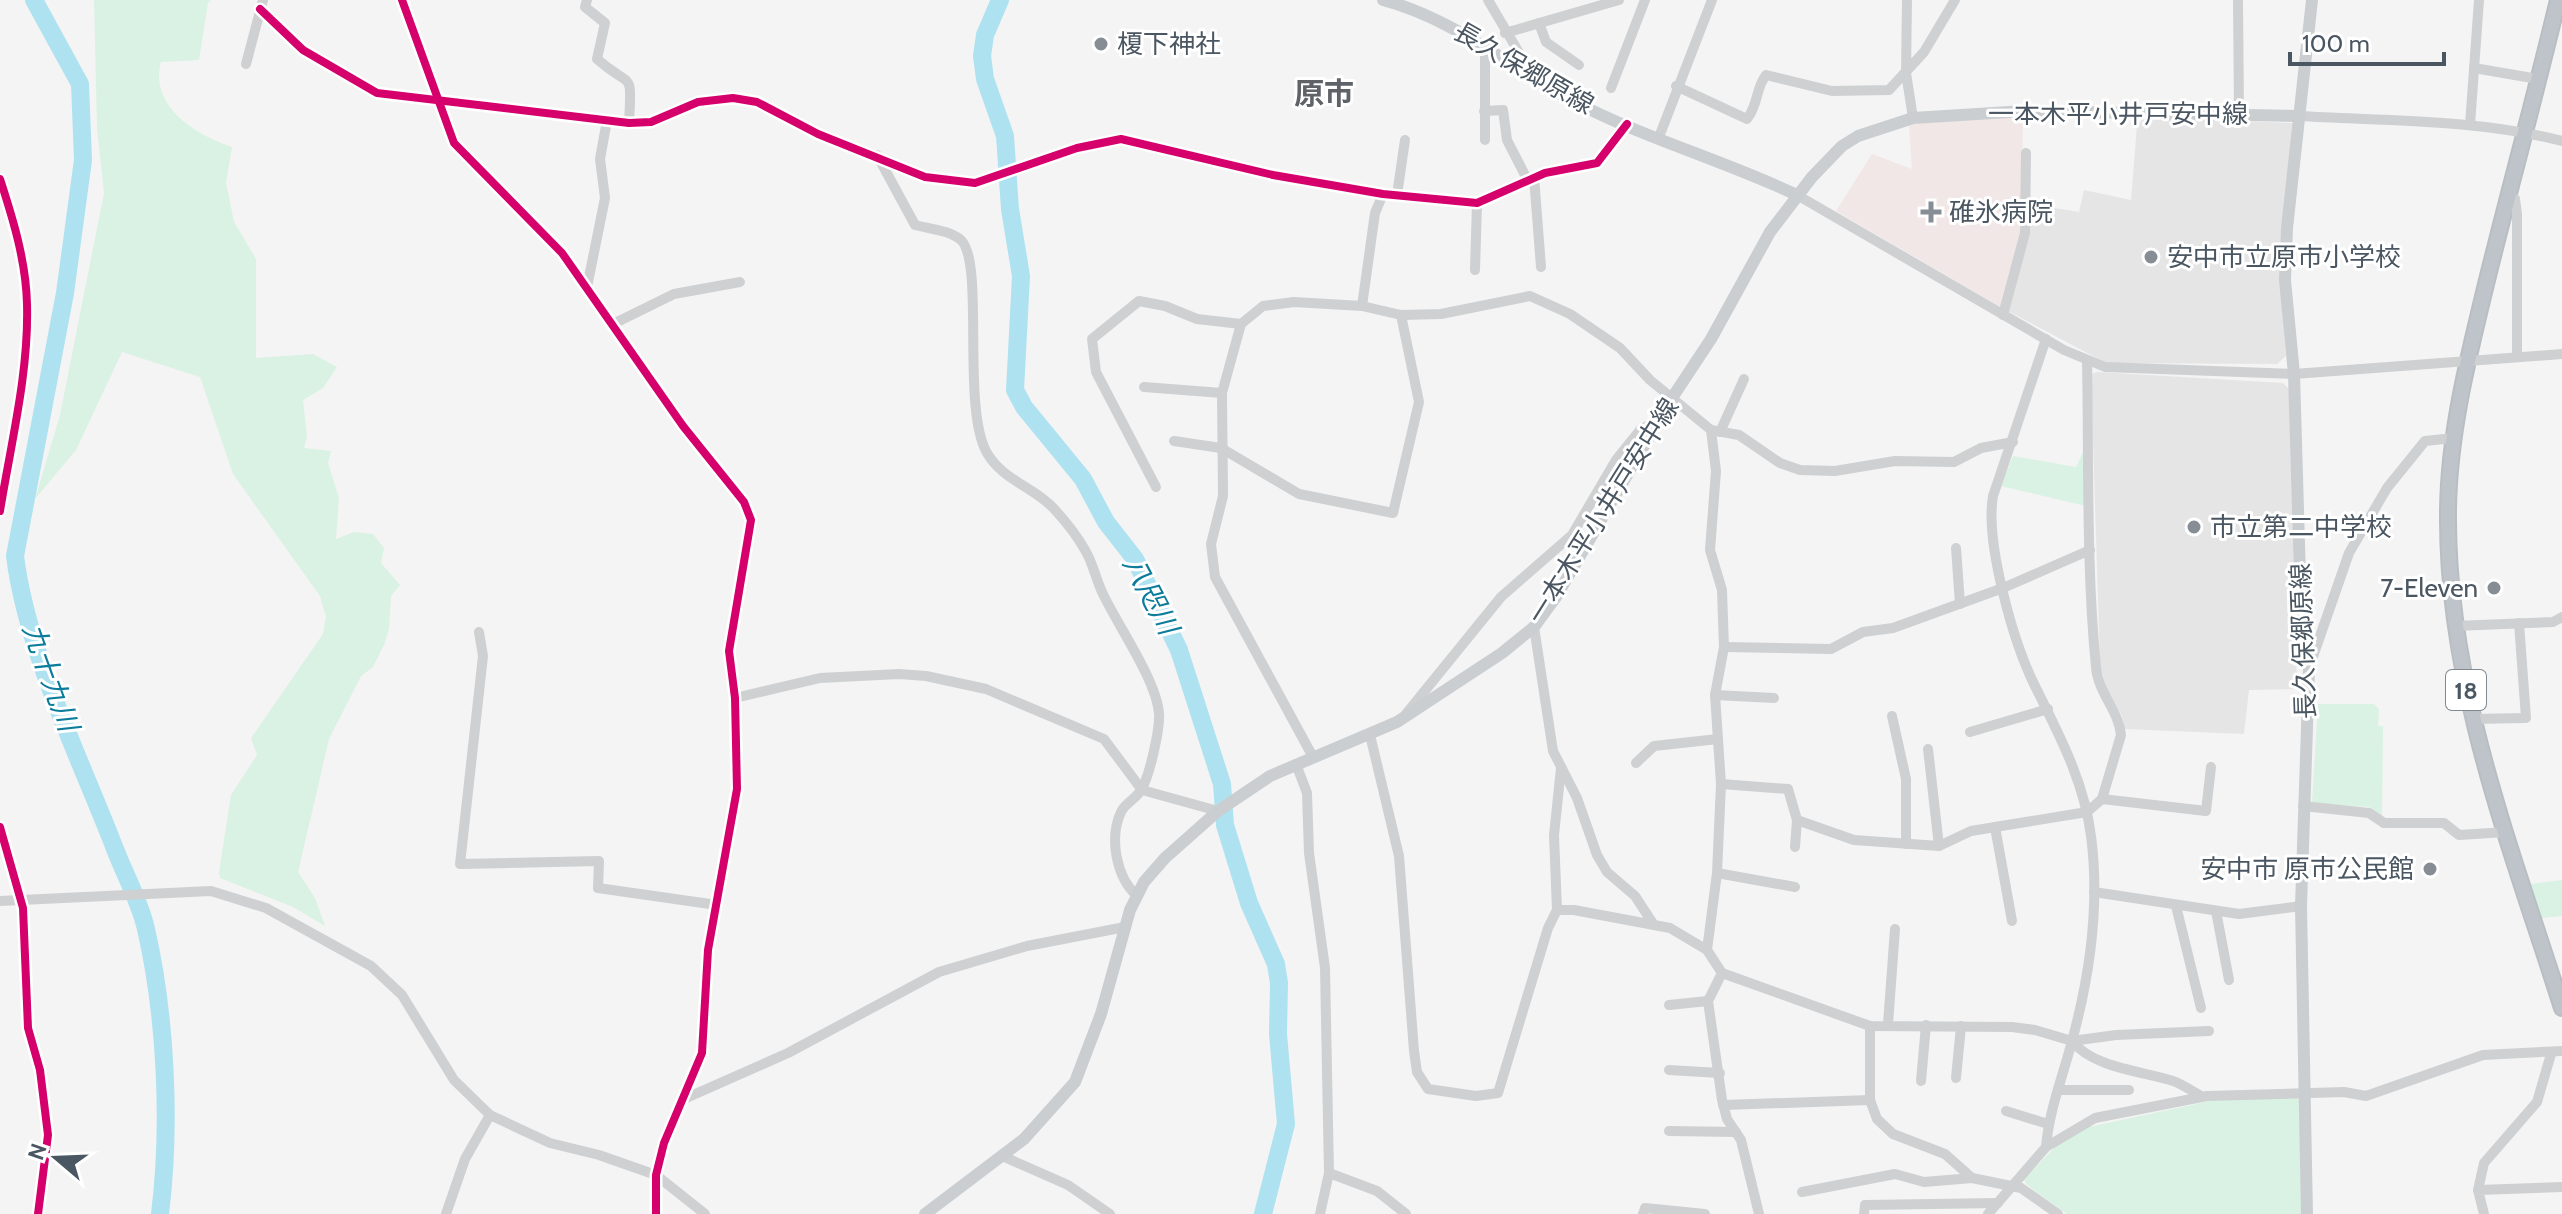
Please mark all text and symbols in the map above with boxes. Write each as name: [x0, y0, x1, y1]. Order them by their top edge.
street label: 長久保郷原線: [1448, 15, 1600, 121]
scale bar: [2290, 16, 2444, 66]
place label: 榎下神社: [1117, 28, 1221, 60]
text: 100 m: [2302, 29, 2370, 58]
marker: 榎下神社: [1092, 35, 1110, 53]
district label: 原市: [1294, 75, 1354, 112]
street label: 一本木平小井戸安中線: [1988, 98, 2248, 130]
place label: 碓氷病院: [1949, 196, 2053, 228]
marker: 碓氷病院: [1920, 201, 1942, 223]
place label: 安中市立原市小学校: [2167, 241, 2401, 273]
marker: 安中市立原市小学校: [2142, 248, 2160, 266]
street label: 一本木平小井戸安中線: [1521, 392, 1685, 630]
place label: 市立第二中学校: [2210, 511, 2392, 543]
marker: 市立第二中学校: [2185, 518, 2203, 536]
water label: 八咫川: [1116, 550, 1187, 643]
street label: 長久保郷原線: [2284, 562, 2322, 720]
place label: 7-Eleven: [2380, 572, 2478, 604]
marker: 7-Eleven: [2485, 579, 2503, 597]
water label: 九十九川: [16, 619, 87, 738]
road number: 18: [2446, 670, 2486, 710]
place label: 安中市 原市公民館: [2200, 853, 2414, 885]
marker: 安中市 原市公民館: [2421, 860, 2439, 878]
north arrow: [16, 1118, 96, 1198]
text: N: [22, 1140, 53, 1163]

